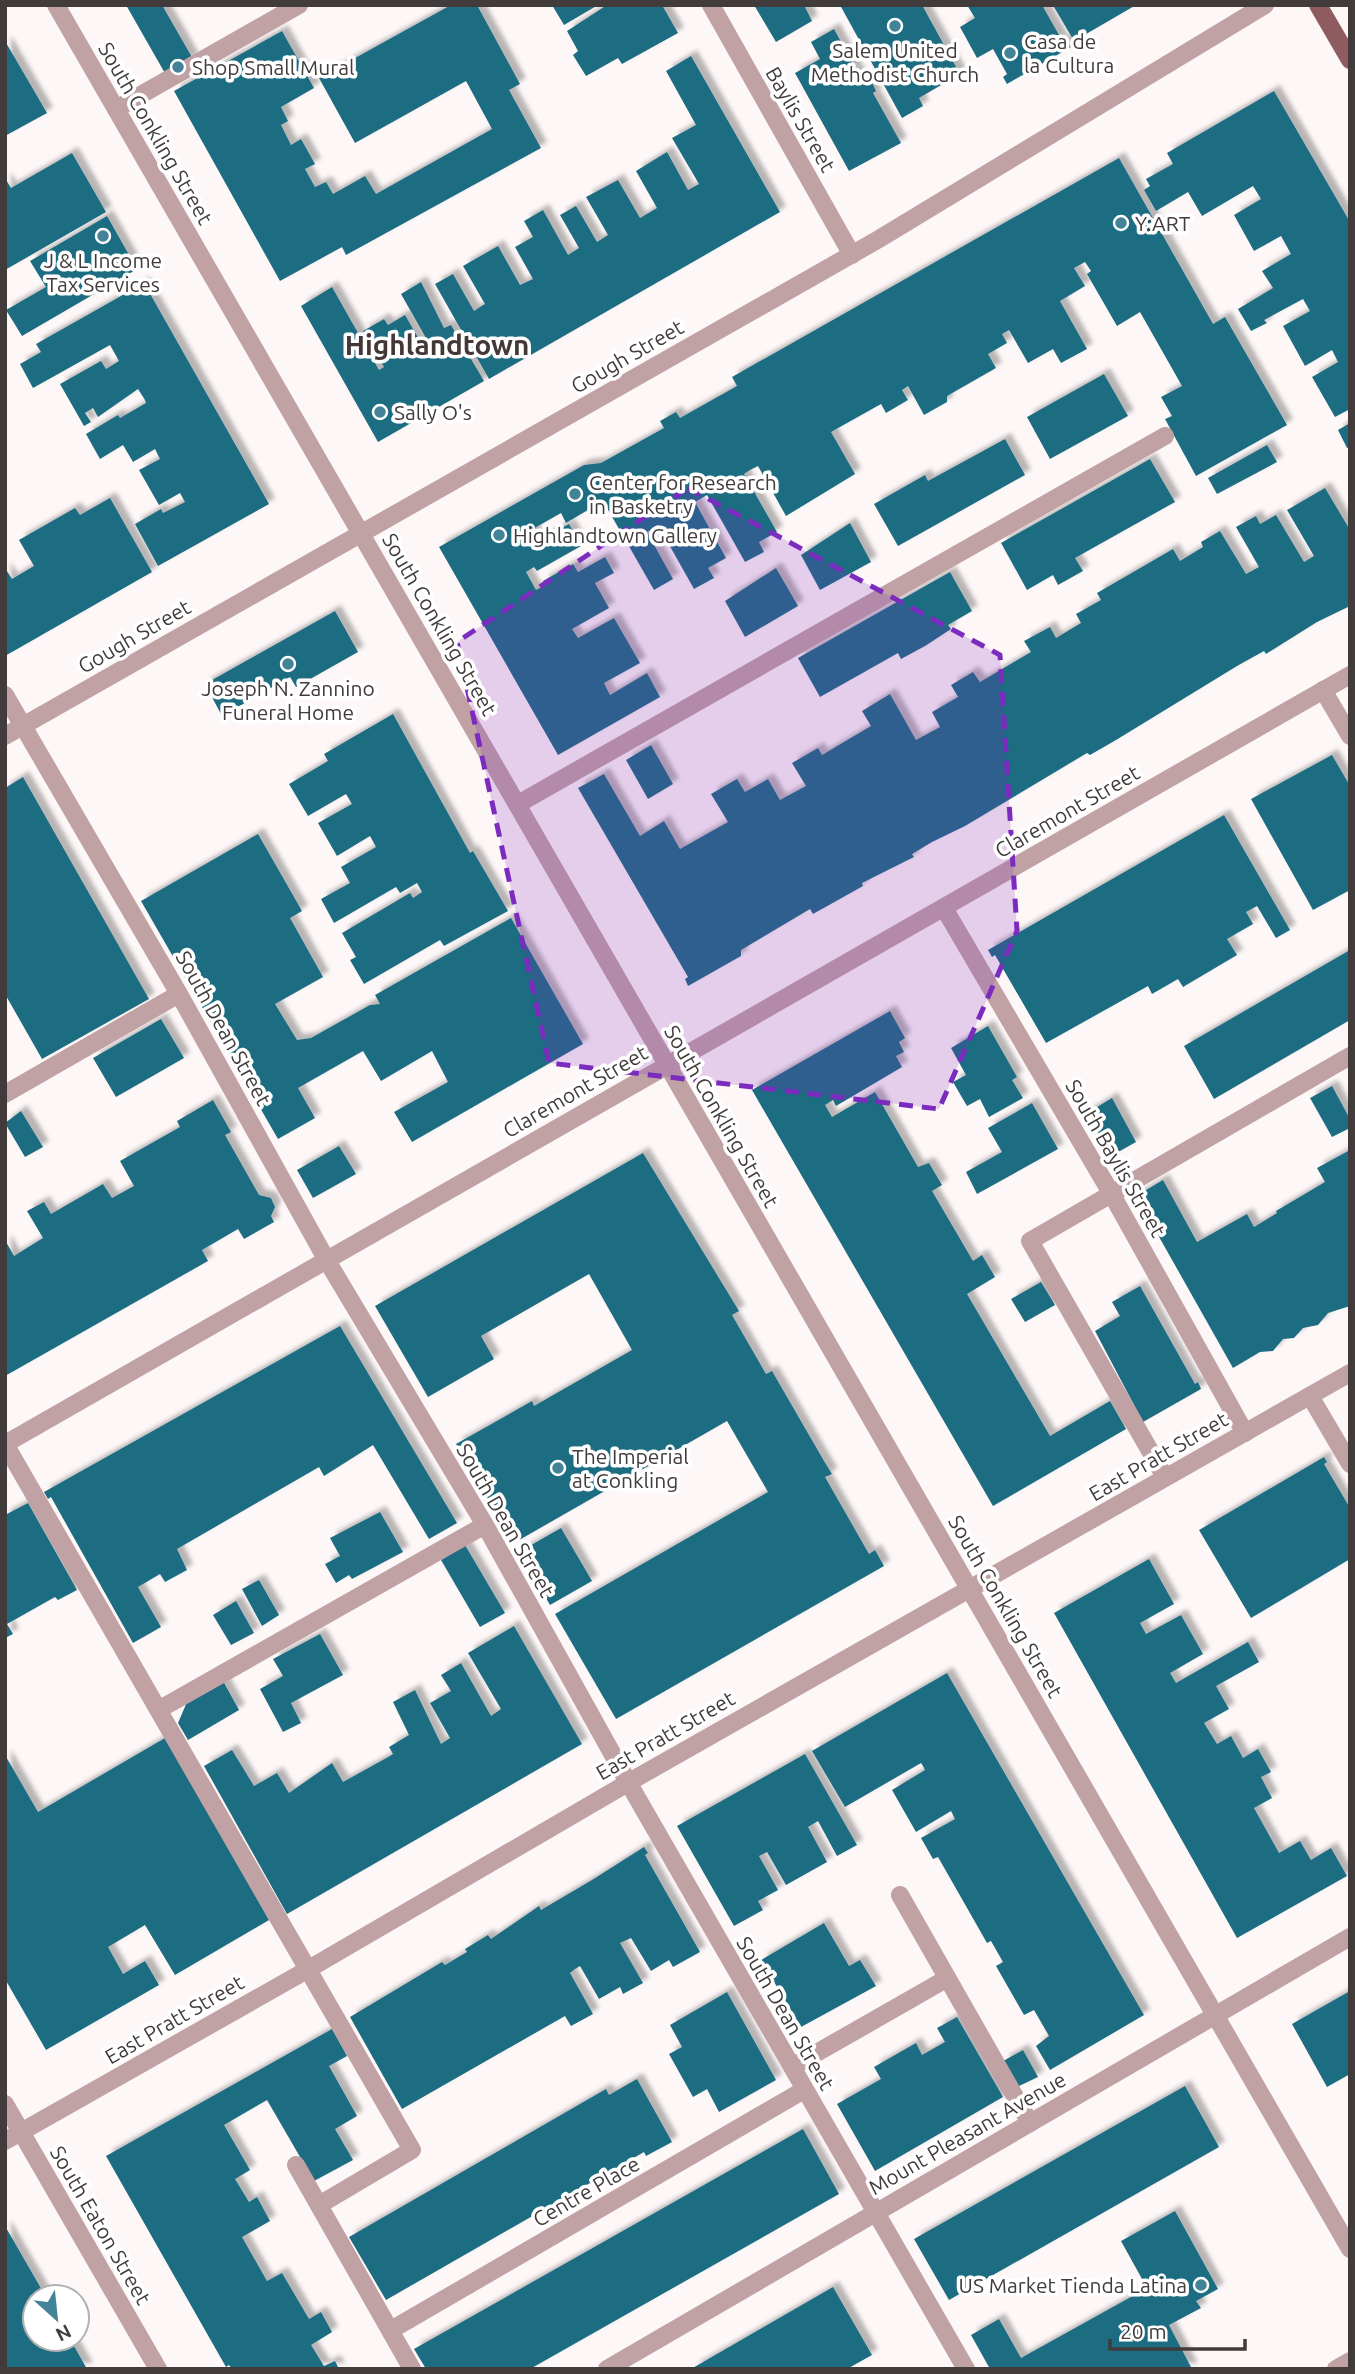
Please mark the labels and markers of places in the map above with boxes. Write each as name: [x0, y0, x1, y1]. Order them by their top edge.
marker: Salem United Methodist Church: [887, 18, 903, 34]
place label: Casa de la Cultura: [1024, 29, 1114, 77]
place label: Salem United Methodist Church: [811, 38, 979, 86]
marker: Casa de la Cultura: [1002, 45, 1018, 61]
place label: Shop Small Mural: [192, 55, 355, 79]
marker: Shop Small Mural: [170, 59, 186, 75]
place label: Y:ART: [1135, 211, 1191, 235]
marker: Y:ART: [1113, 215, 1129, 231]
marker: J & L Income Tax Services: [95, 228, 111, 244]
place label: J & L Income Tax Services: [44, 248, 162, 296]
place label: Sally O's: [394, 400, 472, 424]
marker: Sally O's: [372, 404, 388, 420]
place label: Center for Research in Basketry: [589, 470, 777, 518]
marker: Center for Research in Basketry: [567, 486, 583, 502]
place label: Highlandtown Gallery: [513, 523, 717, 547]
marker: Highlandtown Gallery: [491, 527, 507, 543]
marker: Joseph N. Zannino Funeral Home: [280, 656, 296, 672]
place label: Joseph N. Zannino Funeral Home: [201, 676, 375, 724]
place label: The Imperial at Conkling: [572, 1444, 689, 1492]
marker: The Imperial at Conkling: [550, 1460, 566, 1476]
place label: US Market Tienda Latina: [959, 2273, 1187, 2297]
marker: US Market Tienda Latina: [1193, 2277, 1209, 2293]

